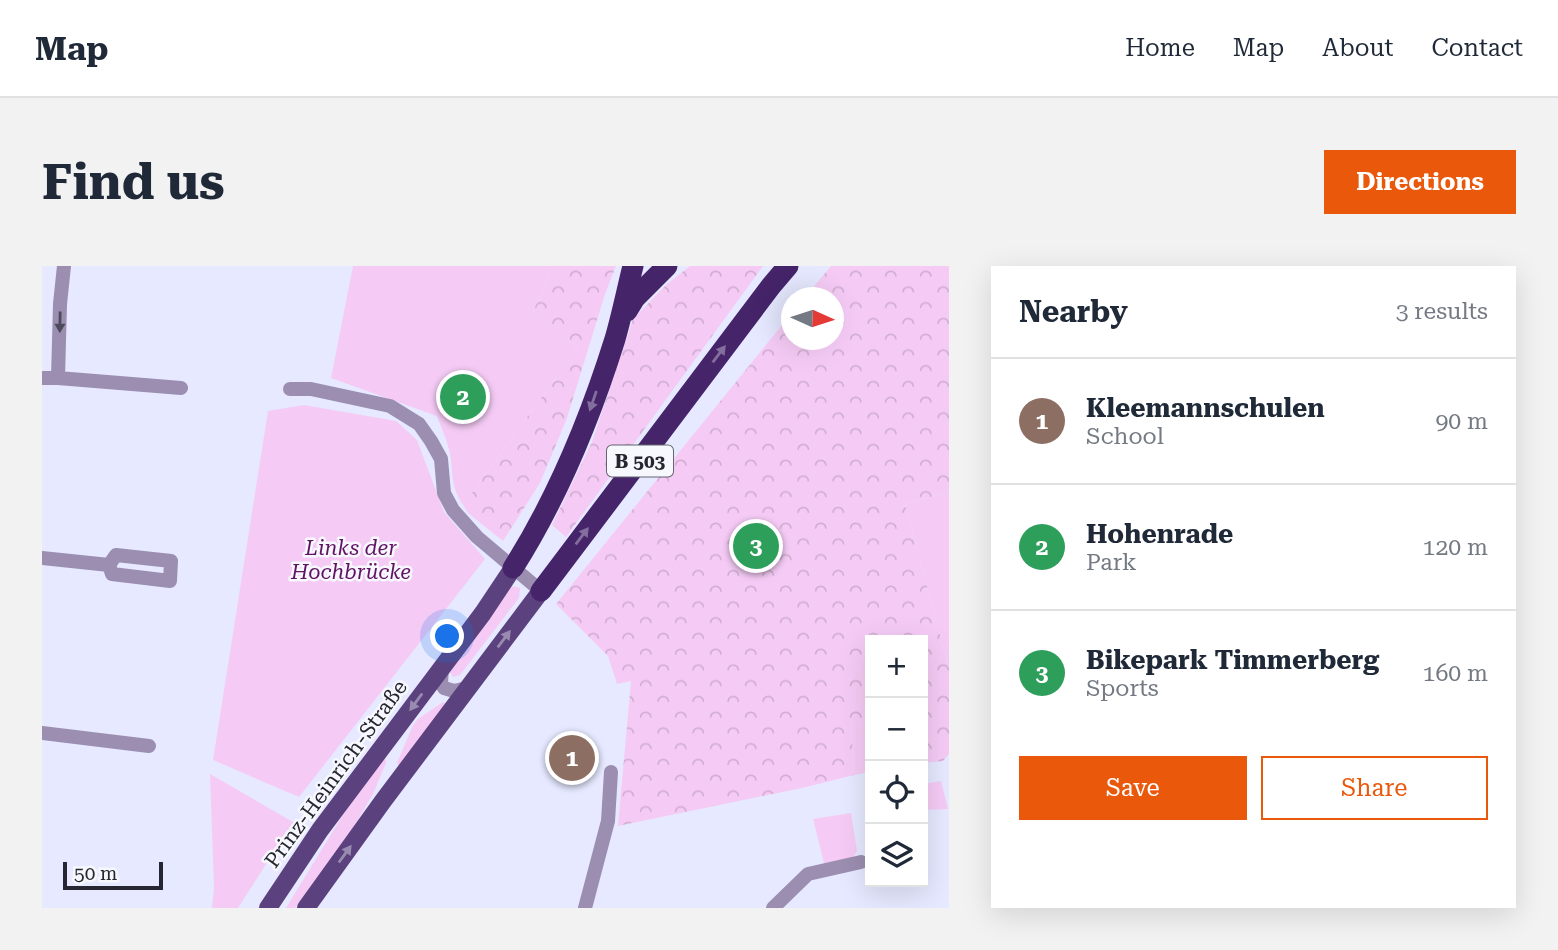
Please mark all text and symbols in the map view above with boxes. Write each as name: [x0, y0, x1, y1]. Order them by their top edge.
text: Map: [35, 29, 109, 68]
text: Home: [1125, 34, 1195, 62]
text: Map: [1233, 34, 1284, 62]
text: About: [1322, 34, 1393, 62]
text: Contact: [1431, 34, 1523, 62]
button: Directions: [1324, 150, 1516, 214]
text: Find us: [42, 154, 225, 211]
north arrow: [781, 287, 844, 350]
text: Nearby: [1019, 294, 1128, 329]
text: 3 results: [1396, 298, 1488, 325]
one-way arrow: [54, 311, 65, 333]
one-way arrow: [712, 346, 727, 364]
pin: 2: [440, 371, 486, 423]
one-way arrow: [588, 391, 599, 412]
text: Kleemannschulen: [1086, 393, 1325, 423]
text: 1: [1036, 408, 1048, 435]
text: 90 m: [1435, 408, 1488, 435]
text: School: [1086, 423, 1164, 450]
road number: B 503: [607, 446, 673, 476]
text: Hohenrade: [1086, 519, 1233, 549]
pin: 3: [733, 520, 779, 572]
one-way arrow: [575, 528, 590, 546]
text: 2: [1036, 534, 1048, 561]
text: 120 m: [1423, 534, 1488, 561]
park label: Links der Hochbrücke: [290, 536, 411, 584]
text: Park: [1086, 549, 1137, 576]
your location: [430, 619, 464, 653]
one-way arrow: [497, 631, 512, 649]
map controls: [865, 635, 928, 887]
button: +: [865, 635, 928, 698]
text: Bikepark Timmerberg: [1086, 645, 1379, 675]
text: 3: [1036, 660, 1048, 687]
text: 160 m: [1423, 660, 1488, 687]
text: Sports: [1086, 675, 1159, 702]
street label: Prinz-Heinrich-Straße: [260, 676, 412, 872]
one-way arrow: [409, 693, 423, 711]
button: −: [865, 698, 928, 761]
pin: 1: [549, 732, 595, 784]
button: Save: [1019, 756, 1247, 820]
button: Share: [1261, 756, 1488, 820]
button: locate: [865, 761, 928, 824]
button: layers: [865, 824, 928, 887]
one-way arrow: [338, 845, 352, 863]
scale bar: [63, 859, 163, 891]
text: 50 m: [74, 862, 117, 885]

